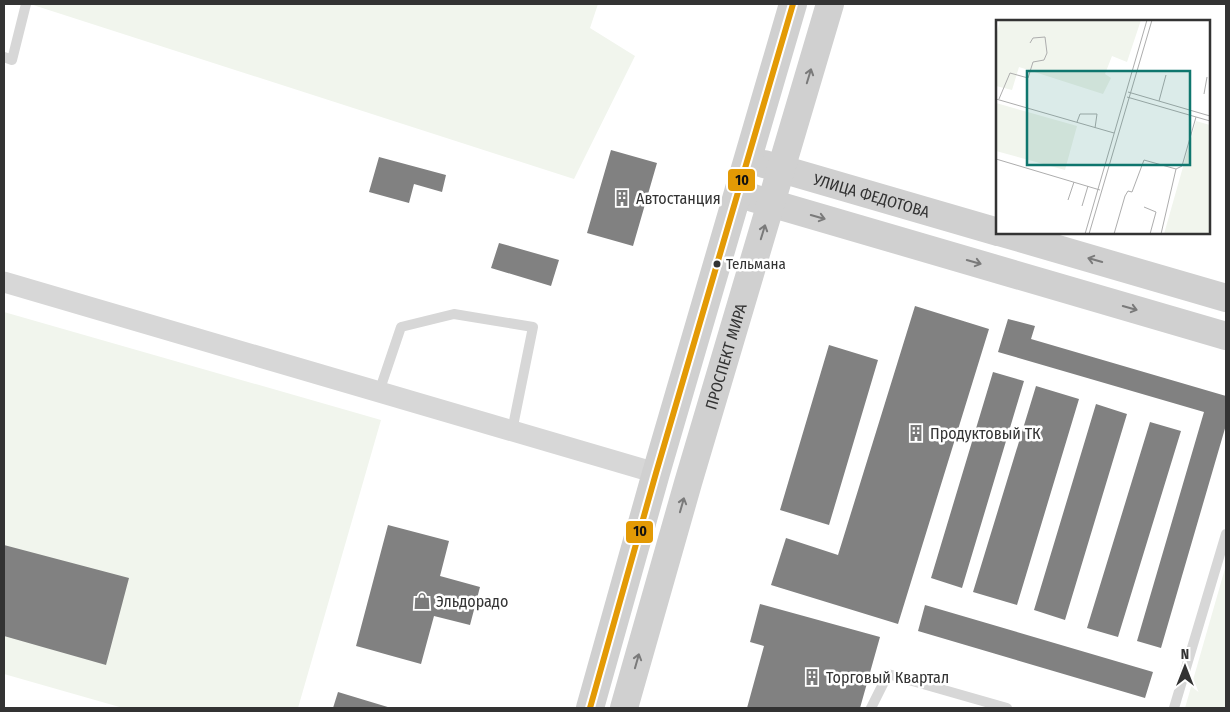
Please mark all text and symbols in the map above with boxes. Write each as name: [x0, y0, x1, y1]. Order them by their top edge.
inset map: [996, 20, 1210, 234]
one-way arrow: [804, 68, 814, 84]
line badge: 10: [727, 168, 756, 192]
street label: УЛИЦА ФЕДОТОВА: [810, 169, 932, 221]
text: 10: [735, 172, 749, 189]
building icon: Автостанция: [612, 188, 632, 208]
place label: Автостанция: [636, 189, 721, 208]
one-way arrow: [810, 212, 826, 222]
one-way arrow: [758, 224, 768, 240]
place label: Тельмана: [726, 255, 786, 273]
one-way arrow: [1088, 255, 1104, 265]
one-way arrow: [966, 258, 982, 268]
marker: Тельмана: [712, 259, 722, 269]
street label: ПРОСПЕКТ МИРА: [701, 300, 750, 412]
one-way arrow: [1121, 304, 1137, 314]
building icon: Продуктовый ТК: [906, 423, 926, 443]
place label: Продуктовый ТК: [930, 424, 1041, 443]
one-way arrow: [677, 497, 687, 513]
line badge: 10: [625, 520, 654, 544]
text: 10: [633, 523, 647, 540]
shop icon: Эльдорадо: [412, 591, 432, 611]
place label: Эльдорадо: [436, 592, 508, 611]
north arrow: [1160, 642, 1210, 692]
text: N: [1181, 646, 1189, 663]
one-way arrow: [633, 654, 643, 670]
building icon: Торговый Квартал: [802, 667, 822, 687]
place label: Торговый Квартал: [826, 668, 949, 687]

